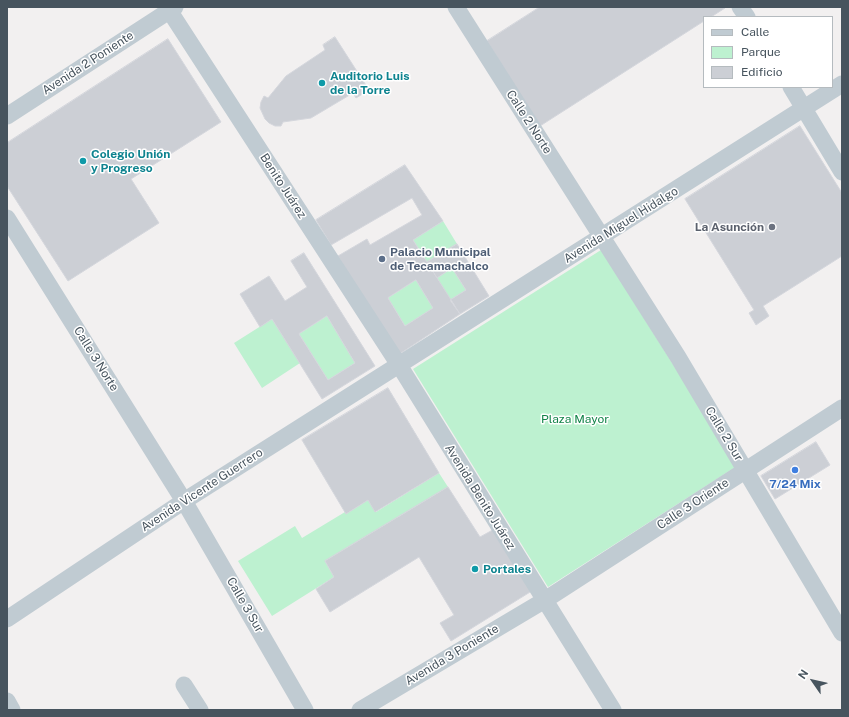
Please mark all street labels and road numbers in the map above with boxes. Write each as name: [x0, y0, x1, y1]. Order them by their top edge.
street label: Avenida 2 Poniente: [40, 28, 136, 98]
street label: Calle 2 Norte: [503, 87, 555, 157]
street label: Benito Juárez: [257, 151, 309, 221]
street label: Avenida Miguel Hidalgo: [561, 184, 681, 266]
street label: Calle 3 Norte: [70, 324, 122, 394]
street label: Calle 2 Sur: [702, 404, 746, 464]
street label: Avenida Benito Juárez: [442, 442, 518, 552]
street label: Avenida Vicente Guerrero: [138, 445, 266, 535]
street label: Calle 3 Oriente: [654, 475, 732, 533]
street label: Calle 3 Sur: [223, 575, 267, 635]
street label: Avenida 3 Poniente: [403, 621, 501, 689]

